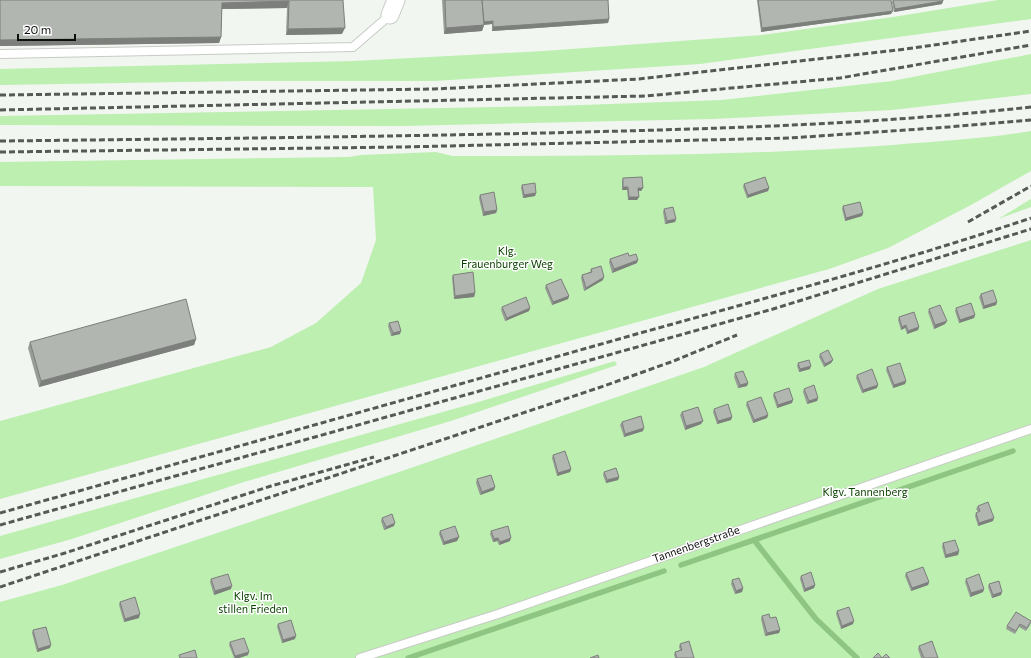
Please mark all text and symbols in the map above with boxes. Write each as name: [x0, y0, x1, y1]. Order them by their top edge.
scale bar: [18, 16, 75, 42]
text: 20 m: [24, 22, 51, 36]
park label: Klg. Frauenburger Weg: [461, 244, 553, 270]
park label: Klgv. Tannenberg: [822, 485, 908, 498]
street label: Tannenbergstraße: [651, 522, 741, 565]
park label: Klgv. Im stillen Frieden: [218, 589, 288, 615]

